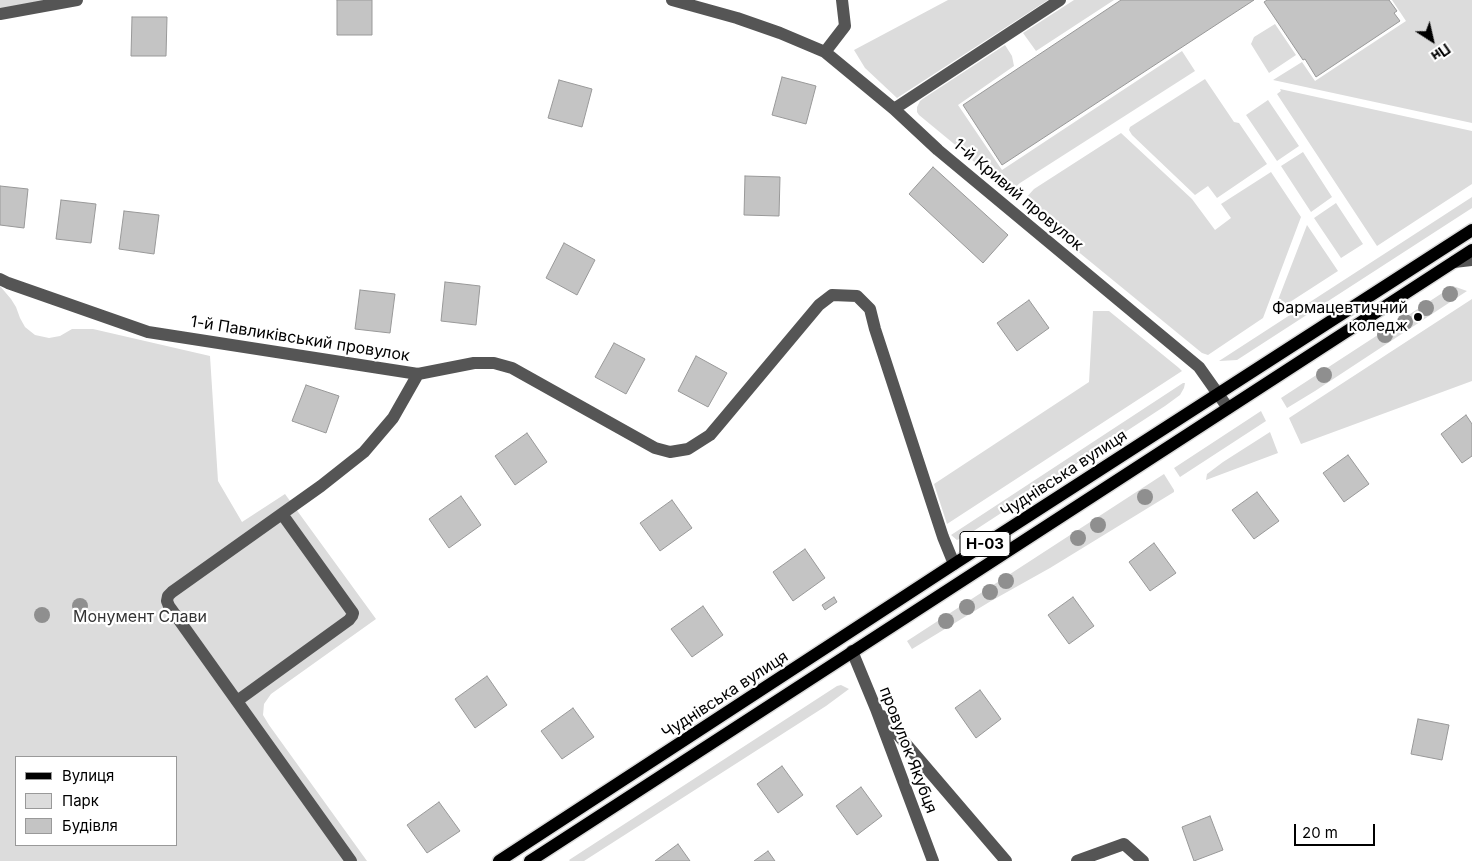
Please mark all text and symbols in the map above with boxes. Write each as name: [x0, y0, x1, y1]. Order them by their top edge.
north arrow: [1407, 15, 1457, 65]
text: Пн: [1428, 40, 1454, 65]
street label: 1-й Кривий провулок: [949, 135, 1087, 255]
place label: Фармацевтичний коледж: [1272, 298, 1408, 336]
marker: Фармацевтичний коледж: [1412, 311, 1424, 323]
street label: 1-й Павликівський провулок: [189, 312, 411, 366]
street label: Чуднівська вулиця: [997, 426, 1131, 522]
road number: Н-03: [960, 532, 1010, 556]
park label: Монумент Слави: [73, 607, 207, 627]
street label: Чуднівська вулиця: [658, 647, 792, 743]
street label: провулок Якубця: [875, 684, 941, 816]
legend: [15, 756, 178, 846]
text: Вулиця: [62, 766, 114, 785]
text: Парк: [62, 791, 99, 810]
scale bar: [1297, 814, 1378, 846]
text: Будівля: [62, 816, 118, 835]
text: 20 m: [1302, 823, 1338, 842]

